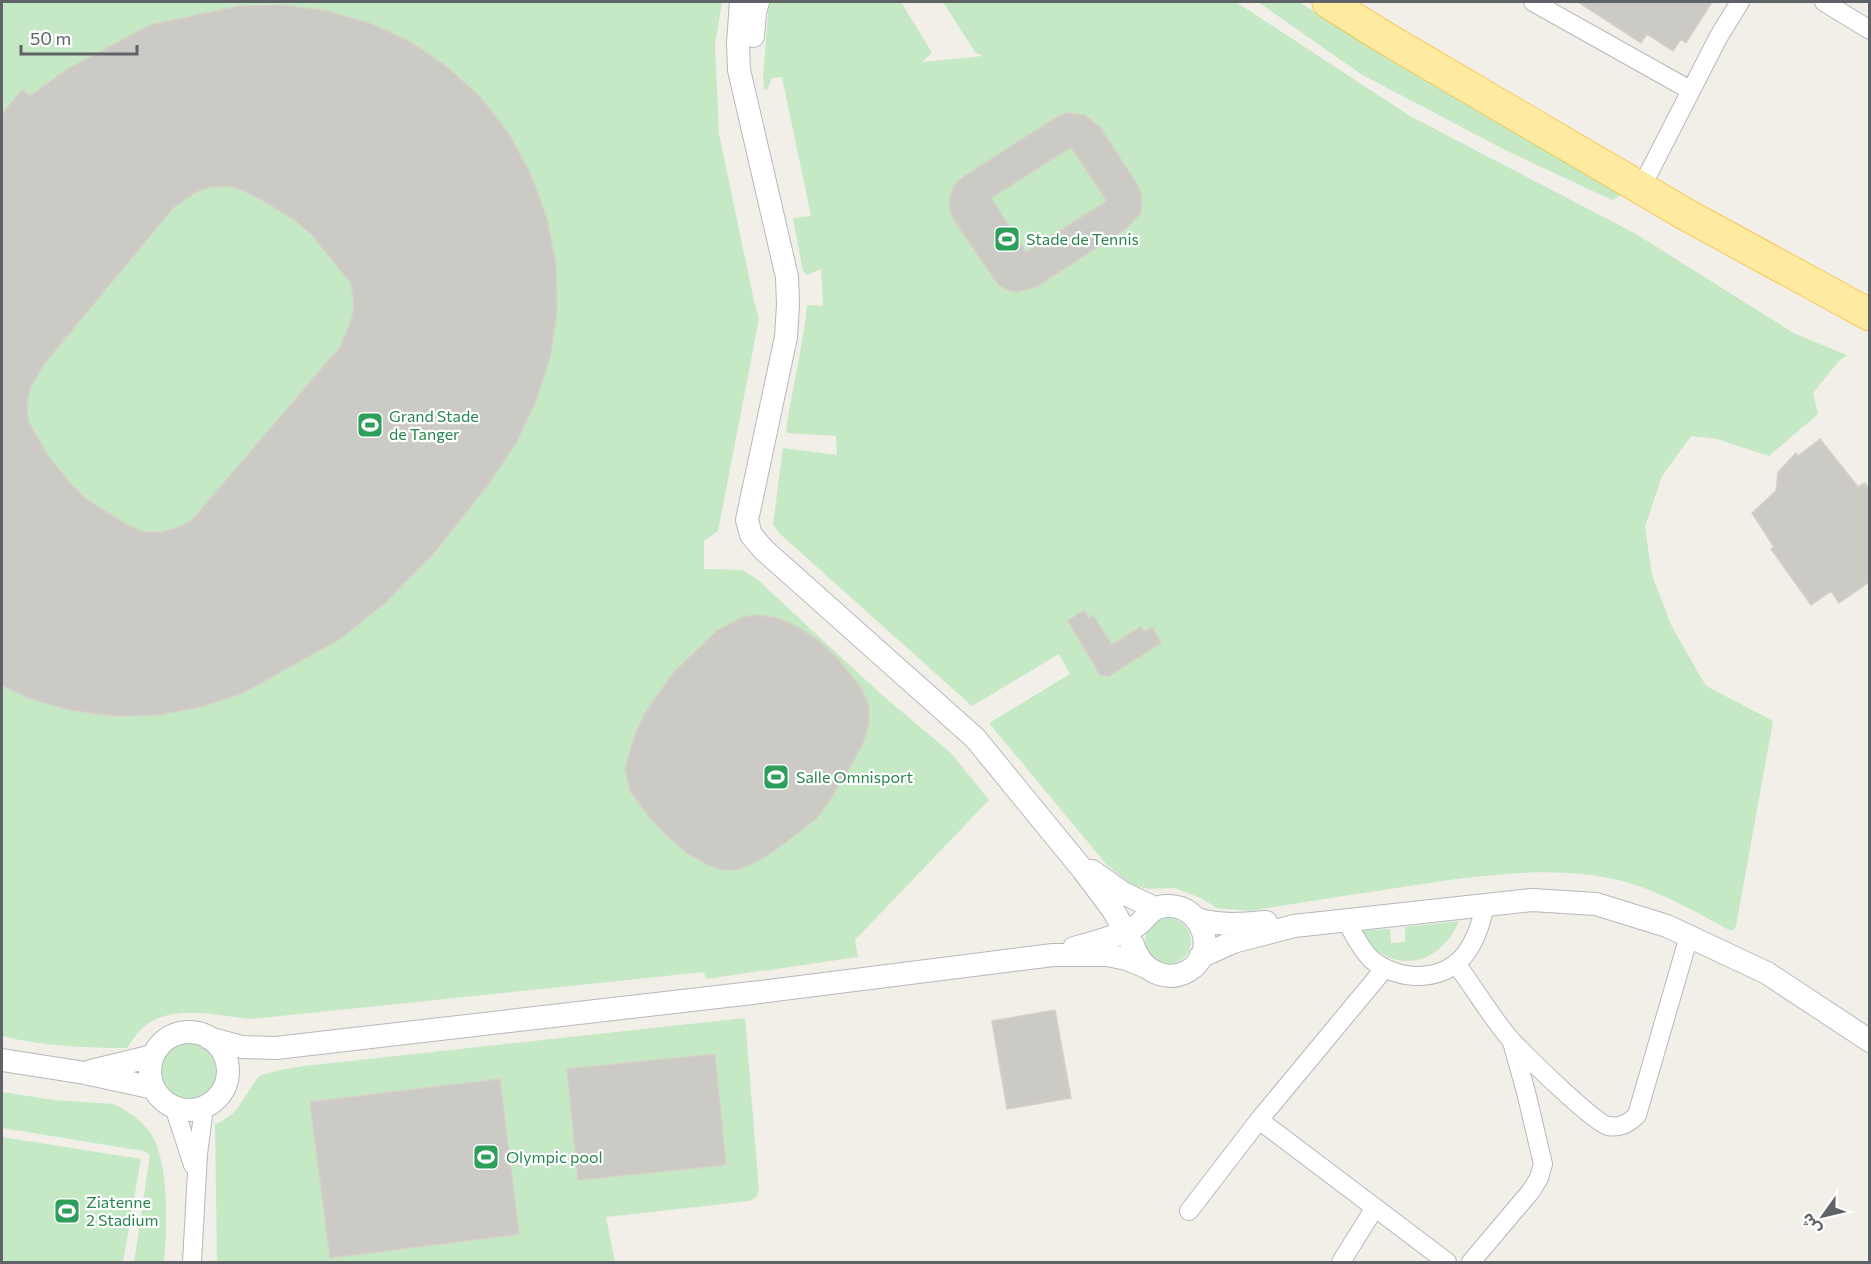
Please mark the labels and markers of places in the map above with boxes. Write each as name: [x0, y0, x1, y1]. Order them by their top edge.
sports icon: Stade de Tennis: [992, 224, 1022, 254]
place label: Stade de Tennis: [1026, 229, 1139, 248]
place label: Grand Stade de Tanger: [389, 406, 479, 443]
sports icon: Grand Stade de Tanger: [355, 410, 385, 440]
sports icon: Salle Omnisport: [761, 762, 791, 792]
place label: Salle Omnisport: [796, 767, 913, 786]
sports icon: Olympic pool: [471, 1142, 501, 1172]
place label: Olympic pool: [506, 1147, 603, 1166]
place label: Ziatenne 2 Stadium: [86, 1192, 158, 1229]
sports icon: Ziatenne 2 Stadium: [52, 1196, 82, 1226]

